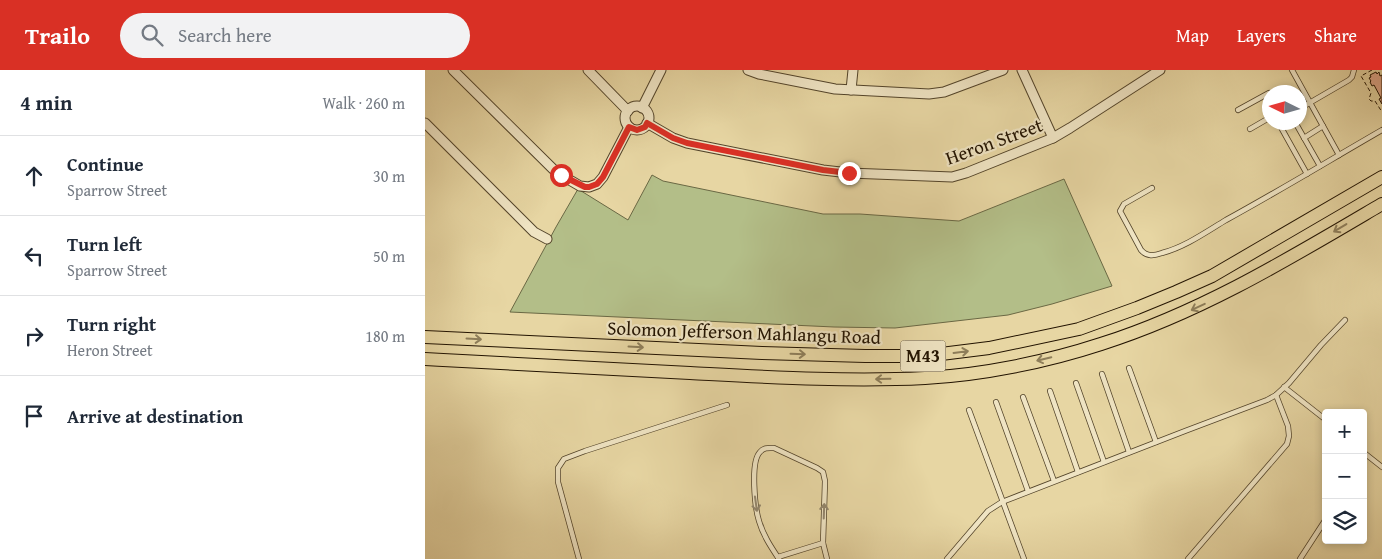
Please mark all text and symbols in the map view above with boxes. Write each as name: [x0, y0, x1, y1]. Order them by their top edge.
search box: [120, 13, 470, 58]
text: Trailo: [25, 18, 90, 53]
icon: search: [138, 21, 166, 49]
text: Search here: [178, 21, 272, 49]
text: Map: [1176, 22, 1209, 49]
text: Layers: [1237, 22, 1286, 49]
text: Share: [1314, 22, 1357, 49]
north arrow: [1262, 85, 1307, 130]
text: 4 min: [20, 87, 72, 118]
text: Walk · 260 m: [322, 91, 405, 115]
street label: Heron Street: [941, 110, 1047, 172]
text: Continue: [67, 150, 144, 178]
icon: ahead: [20, 162, 48, 190]
route end: [838, 162, 861, 185]
text: 30 m: [373, 164, 405, 188]
route start: [550, 164, 573, 187]
text: Sparrow Street: [67, 178, 167, 202]
one-way arrow: [1333, 224, 1348, 234]
text: Turn left: [67, 230, 142, 258]
icon: left: [20, 242, 48, 270]
text: 50 m: [373, 244, 405, 268]
text: Sparrow Street: [67, 258, 167, 282]
one-way arrow: [1191, 302, 1206, 312]
text: Turn right: [67, 310, 156, 338]
street label: Solomon Jefferson Mahlangu Road: [607, 313, 882, 351]
icon: right: [20, 322, 48, 350]
text: 180 m: [365, 324, 405, 348]
one-way arrow: [465, 334, 481, 344]
text: Heron Street: [67, 338, 153, 362]
road number: M43: [901, 340, 945, 372]
one-way arrow: [628, 342, 644, 351]
one-way arrow: [952, 347, 968, 357]
one-way arrow: [790, 349, 806, 359]
one-way arrow: [1037, 355, 1053, 364]
one-way arrow: [876, 374, 892, 384]
icon: arrive: [20, 402, 48, 430]
text: Arrive at destination: [67, 402, 243, 430]
map controls: [1322, 409, 1367, 544]
button: +: [1322, 409, 1367, 454]
button: −: [1322, 454, 1367, 499]
one-way arrow: [751, 496, 761, 512]
button: layers: [1322, 499, 1367, 544]
one-way arrow: [819, 503, 829, 520]

